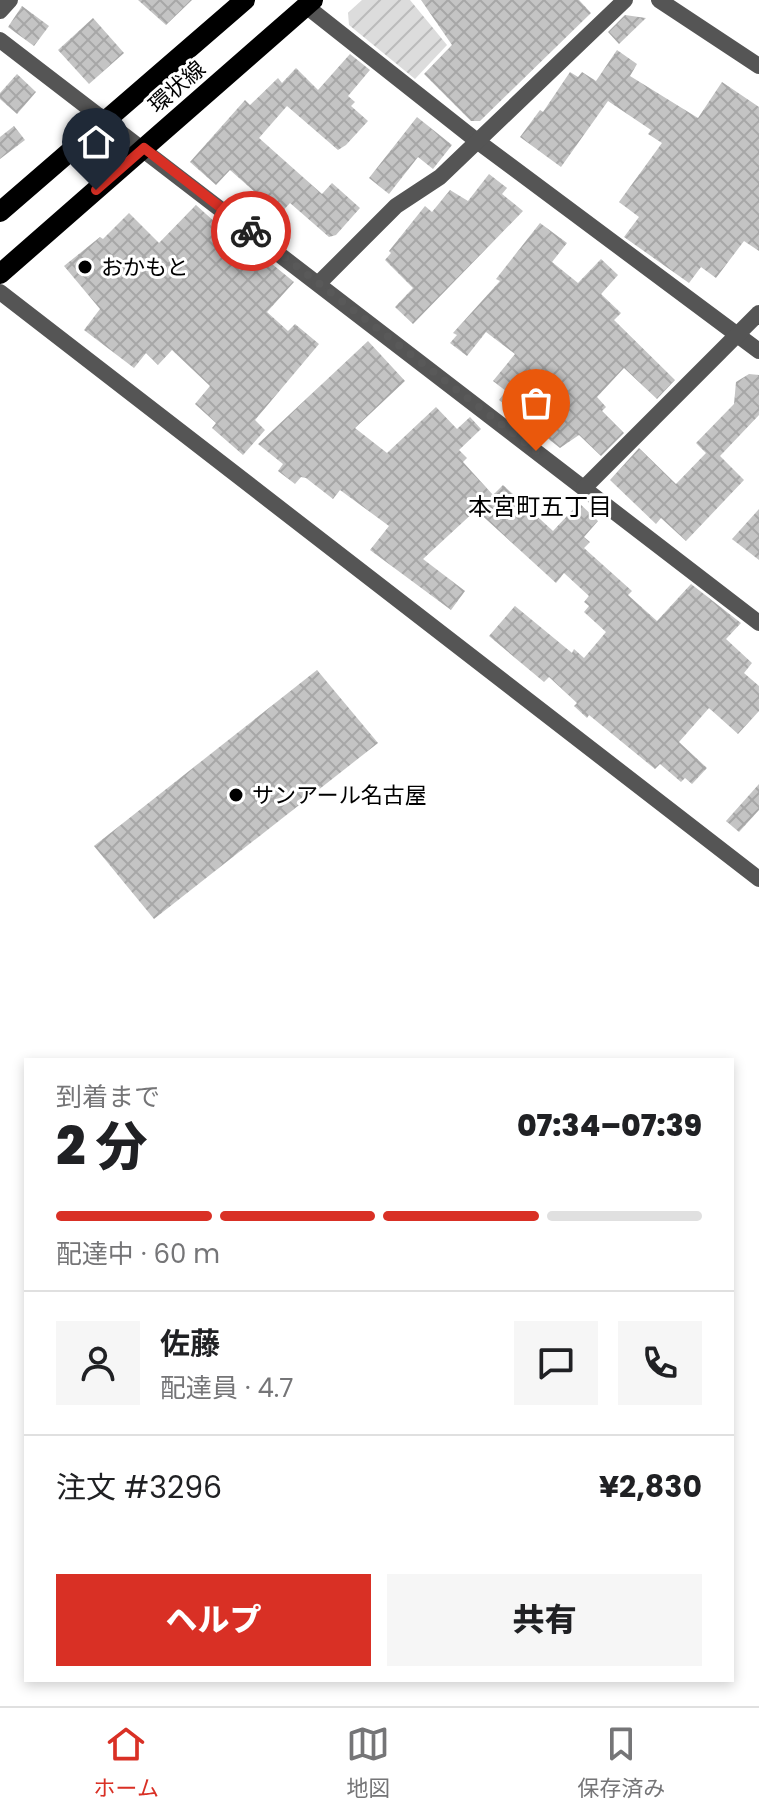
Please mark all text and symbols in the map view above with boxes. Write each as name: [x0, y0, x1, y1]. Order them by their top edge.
street label: 環状線: [142, 54, 212, 120]
pin: [62, 108, 130, 190]
icon: home: [74, 120, 118, 164]
courier: [211, 191, 291, 271]
icon: bike: [229, 209, 273, 253]
place label: おかもと: [101, 252, 189, 283]
marker: おかもと: [76, 258, 94, 276]
pin: [502, 369, 570, 451]
icon: bag: [514, 381, 558, 425]
district label: 本宮町五丁目: [468, 490, 612, 523]
place label: サンアール名古屋: [252, 780, 427, 811]
marker: サンアール名古屋: [227, 786, 245, 804]
text: 到着まで: [56, 1079, 160, 1115]
text: 07:34–07:39: [517, 1104, 702, 1147]
text: 2 分: [56, 1110, 148, 1183]
text: 配達中 · 60 m: [56, 1236, 220, 1272]
button: person: [56, 1321, 140, 1405]
button: chat: [514, 1321, 598, 1405]
button: phone: [618, 1321, 702, 1405]
text: 佐藤: [160, 1322, 220, 1365]
text: 配達員 · 4.7: [160, 1370, 293, 1406]
text: ¥2,830: [599, 1465, 702, 1508]
text: 注文 #3296: [56, 1466, 222, 1509]
button: ヘルプ: [56, 1574, 371, 1666]
button: 共有: [387, 1574, 702, 1666]
tab: ホーム: [94, 1722, 159, 1805]
tab: 地図: [346, 1722, 390, 1805]
tab: 保存済み: [577, 1722, 665, 1805]

